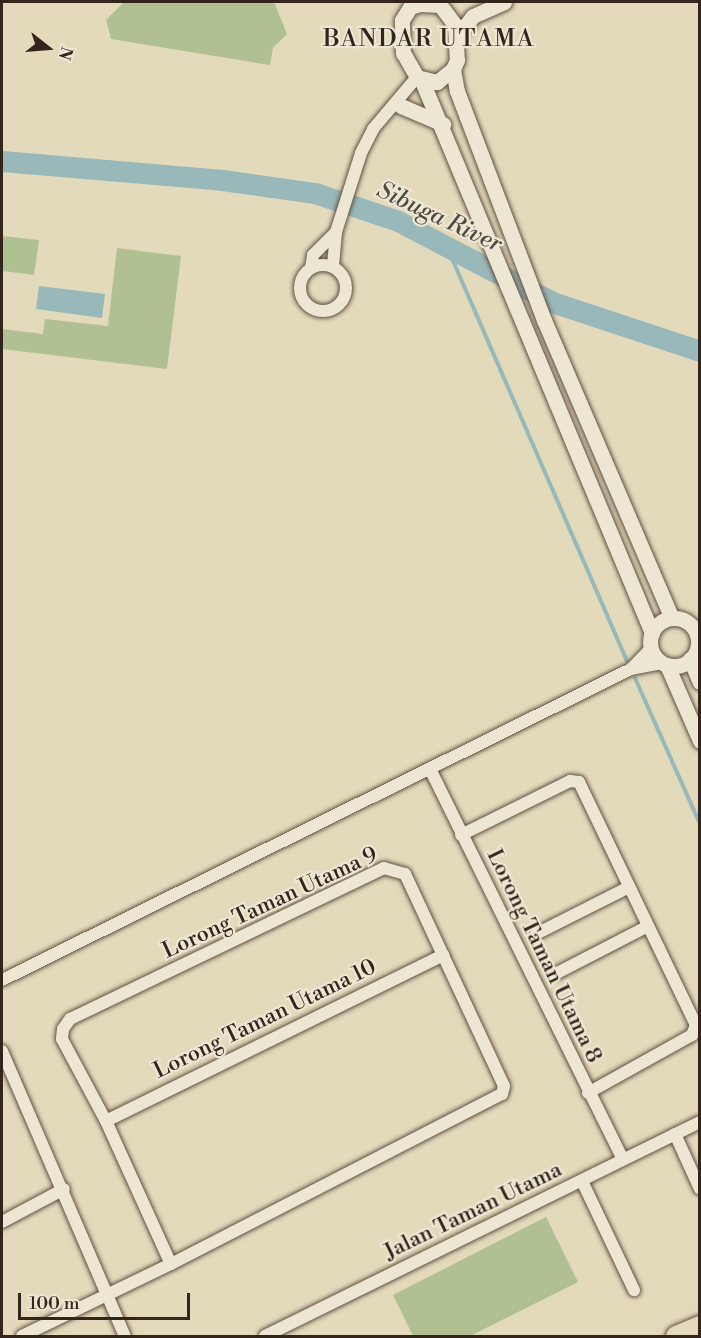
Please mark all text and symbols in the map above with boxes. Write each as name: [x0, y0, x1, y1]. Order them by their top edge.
north arrow: [18, 18, 78, 78]
district label: BANDAR UTAMA: [323, 26, 535, 54]
text: N: [54, 44, 77, 62]
water label: Sibuga River: [372, 176, 506, 260]
street label: Lorong Taman Utama 9: [158, 842, 382, 964]
street label: Lorong Taman Utama 8: [481, 845, 607, 1067]
street label: Lorong Taman Utama 10: [149, 954, 381, 1084]
street label: Jalan Taman Utama: [380, 1156, 566, 1266]
scale bar: [21, 1281, 194, 1319]
text: 100 m: [29, 1292, 80, 1315]

